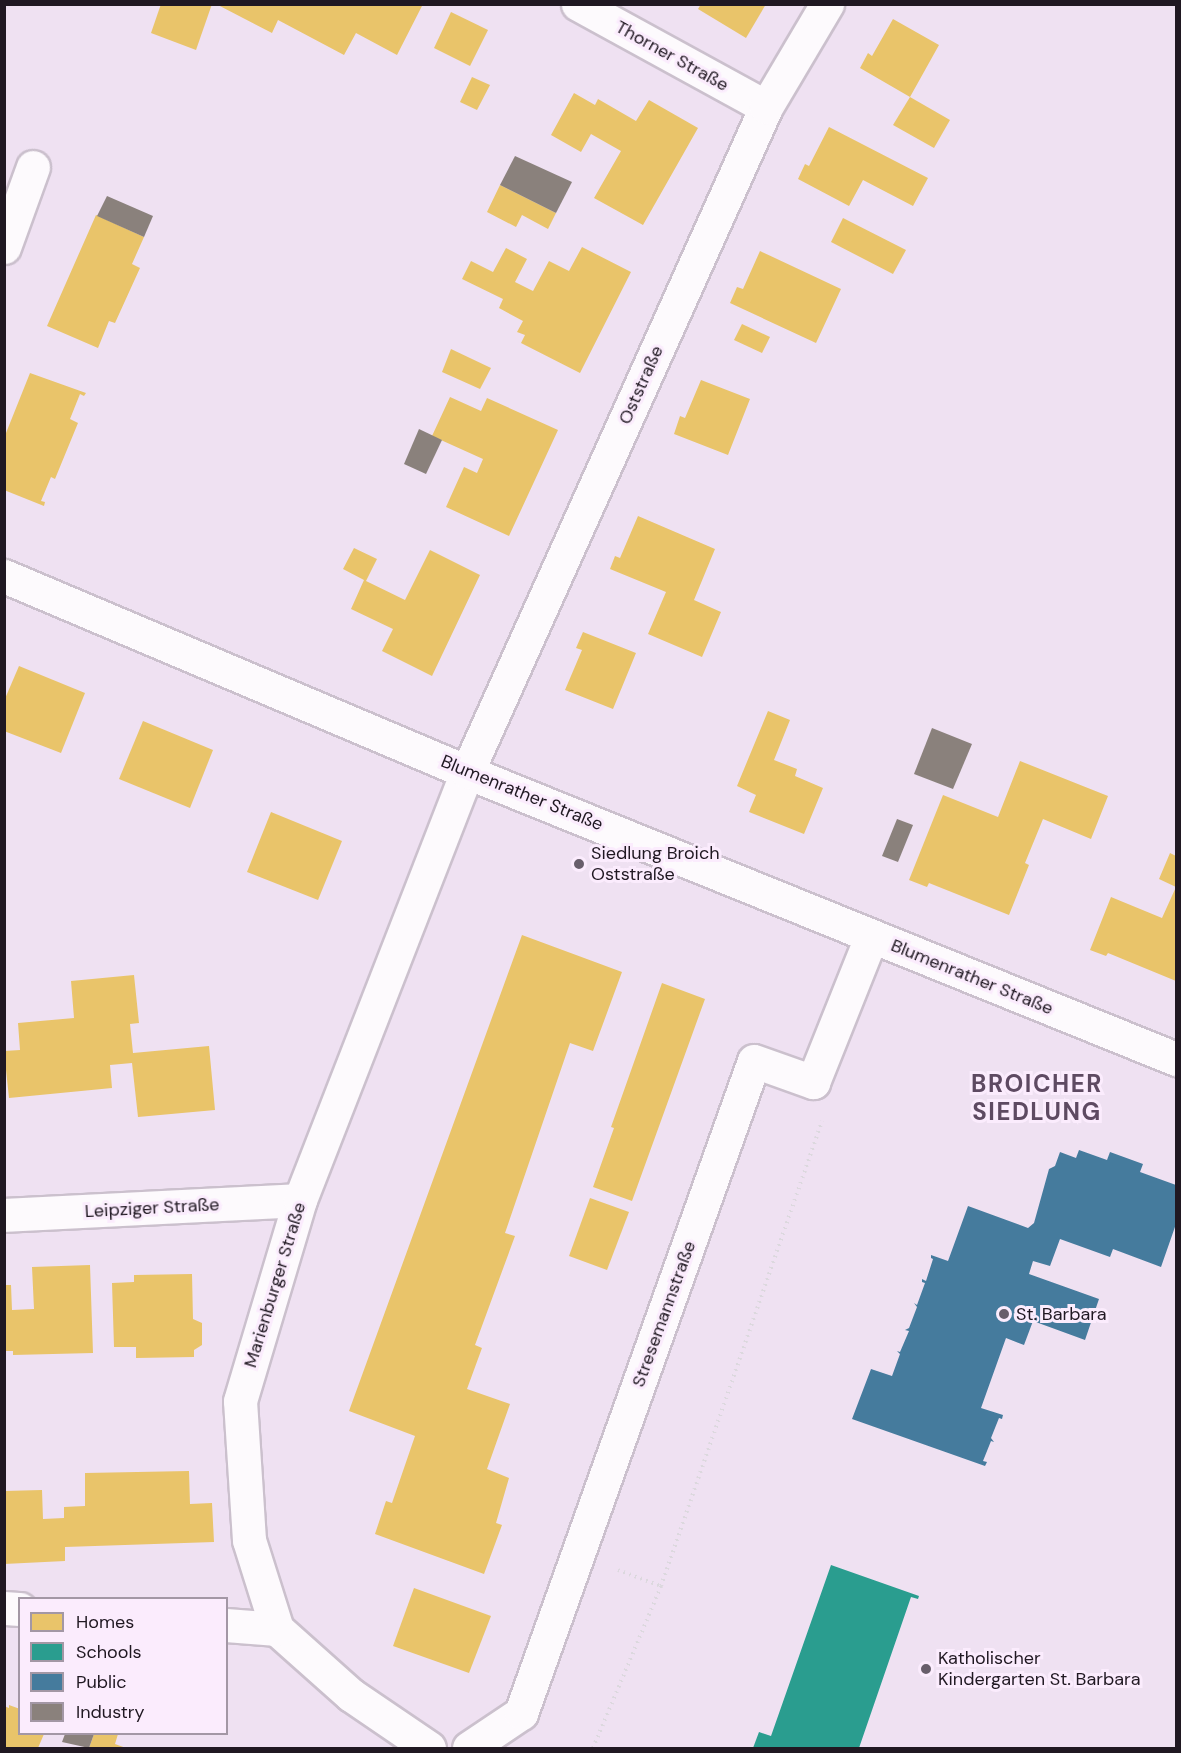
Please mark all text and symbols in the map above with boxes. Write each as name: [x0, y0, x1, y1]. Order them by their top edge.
street label: Thorner Straße: [612, 16, 732, 96]
street label: Oststraße: [614, 342, 668, 428]
street label: Blumenrather Straße: [438, 751, 606, 835]
place label: Siedlung Broich Oststraße: [591, 843, 720, 886]
marker: Siedlung Broich Oststraße: [572, 857, 586, 871]
street label: Blumenrather Straße: [888, 935, 1056, 1019]
district label: BROICHER SIEDLUNG: [971, 1070, 1103, 1126]
street label: Leipziger Straße: [84, 1194, 220, 1222]
street label: Marienburger Straße: [240, 1200, 310, 1370]
street label: Stresemannstraße: [628, 1238, 700, 1390]
place label: St. Barbara: [1016, 1303, 1107, 1325]
marker: St. Barbara: [997, 1307, 1011, 1321]
legend: [18, 1597, 228, 1735]
text: Homes: [76, 1610, 134, 1634]
text: Schools: [76, 1640, 141, 1664]
place label: Katholischer Kindergarten St. Barbara: [938, 1648, 1140, 1690]
marker: Katholischer Kindergarten St. Barbara: [919, 1662, 933, 1676]
text: Public: [76, 1670, 127, 1694]
text: Industry: [76, 1700, 145, 1724]

